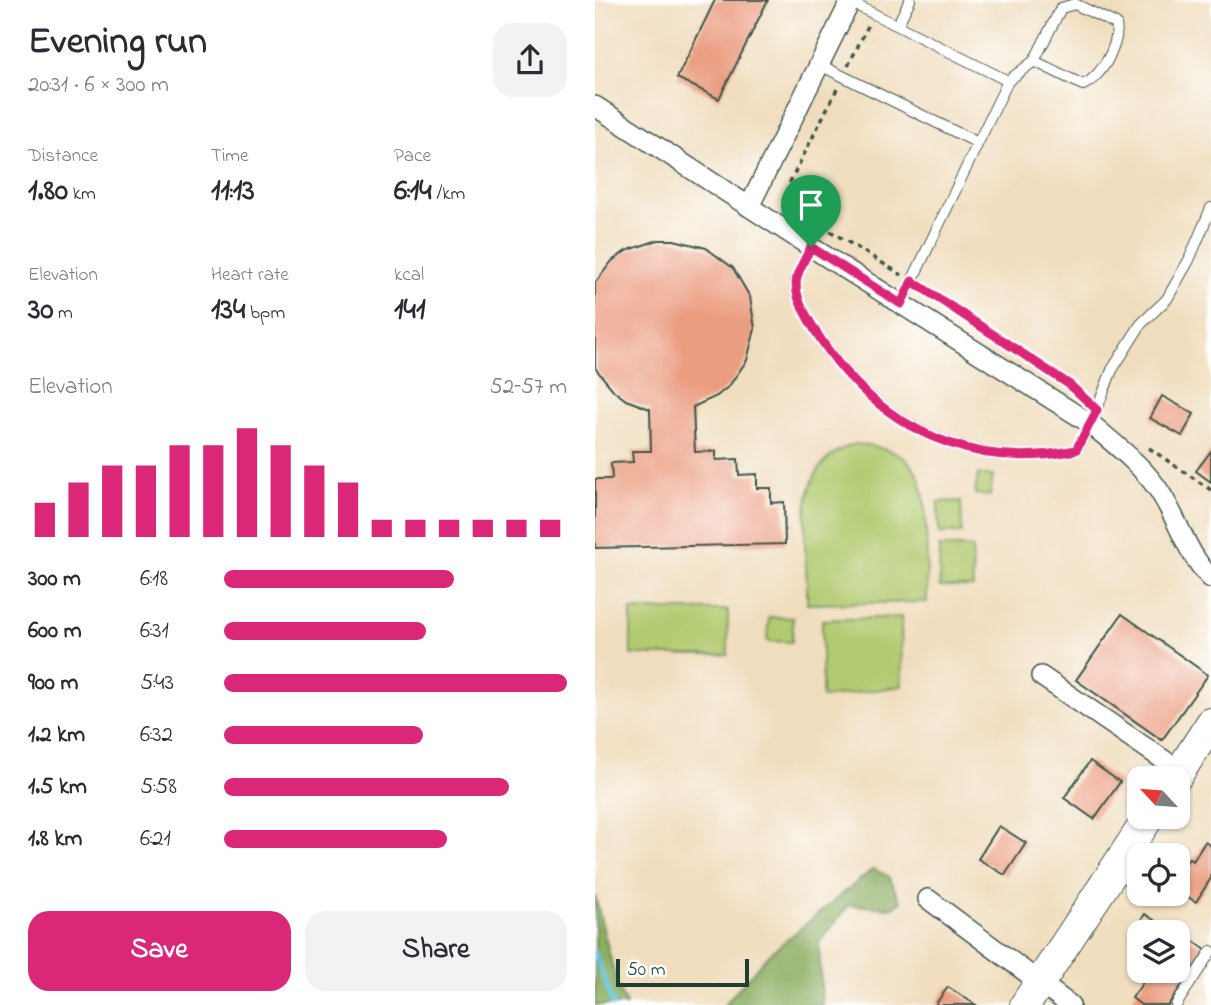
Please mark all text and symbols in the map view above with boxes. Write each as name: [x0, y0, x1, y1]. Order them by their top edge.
text: Evening run: [28, 15, 207, 71]
button: share: [493, 23, 567, 97]
text: 20:31 · 6 × 300 m: [28, 69, 169, 102]
text: Distance: [28, 143, 98, 170]
text: Time: [211, 143, 249, 170]
text: Pace: [394, 143, 431, 170]
text: 1.80: [28, 170, 68, 214]
text: 11:13: [211, 170, 255, 214]
text: 6:14: [394, 170, 432, 214]
pin: [781, 175, 841, 247]
text: km: [68, 181, 96, 208]
text: /km: [432, 181, 465, 208]
icon: arrive: [792, 186, 830, 224]
text: Elevation: [28, 262, 98, 289]
text: Heart rate: [211, 262, 289, 289]
text: kcal: [394, 262, 424, 289]
text: 30: [28, 289, 53, 333]
text: 134: [211, 289, 245, 333]
text: 141: [394, 289, 425, 333]
text: m: [53, 300, 73, 327]
text: bpm: [245, 300, 285, 327]
text: Elevation: [28, 371, 113, 404]
text: 52–57 m: [490, 371, 567, 404]
text: 300 m: [28, 563, 81, 596]
text: 6:18: [140, 563, 168, 596]
text: 600 m: [28, 615, 82, 648]
text: 6:31: [140, 615, 169, 648]
text: 900 m: [28, 667, 78, 700]
text: 5:43: [140, 667, 174, 700]
text: 1.2 km: [28, 719, 85, 752]
text: 6:32: [140, 719, 173, 752]
north arrow: [1127, 766, 1190, 830]
map controls: [1127, 766, 1190, 983]
text: 1.5 km: [28, 771, 87, 804]
text: 5:58: [140, 771, 177, 804]
text: 1.8 km: [28, 823, 82, 856]
text: 6:21: [140, 823, 171, 856]
button: locate: [1127, 843, 1190, 906]
button: Save: [28, 911, 291, 991]
button: Share: [305, 911, 567, 991]
button: layers: [1127, 920, 1190, 983]
scale bar: [616, 956, 749, 988]
text: 50 m: [627, 957, 666, 984]

